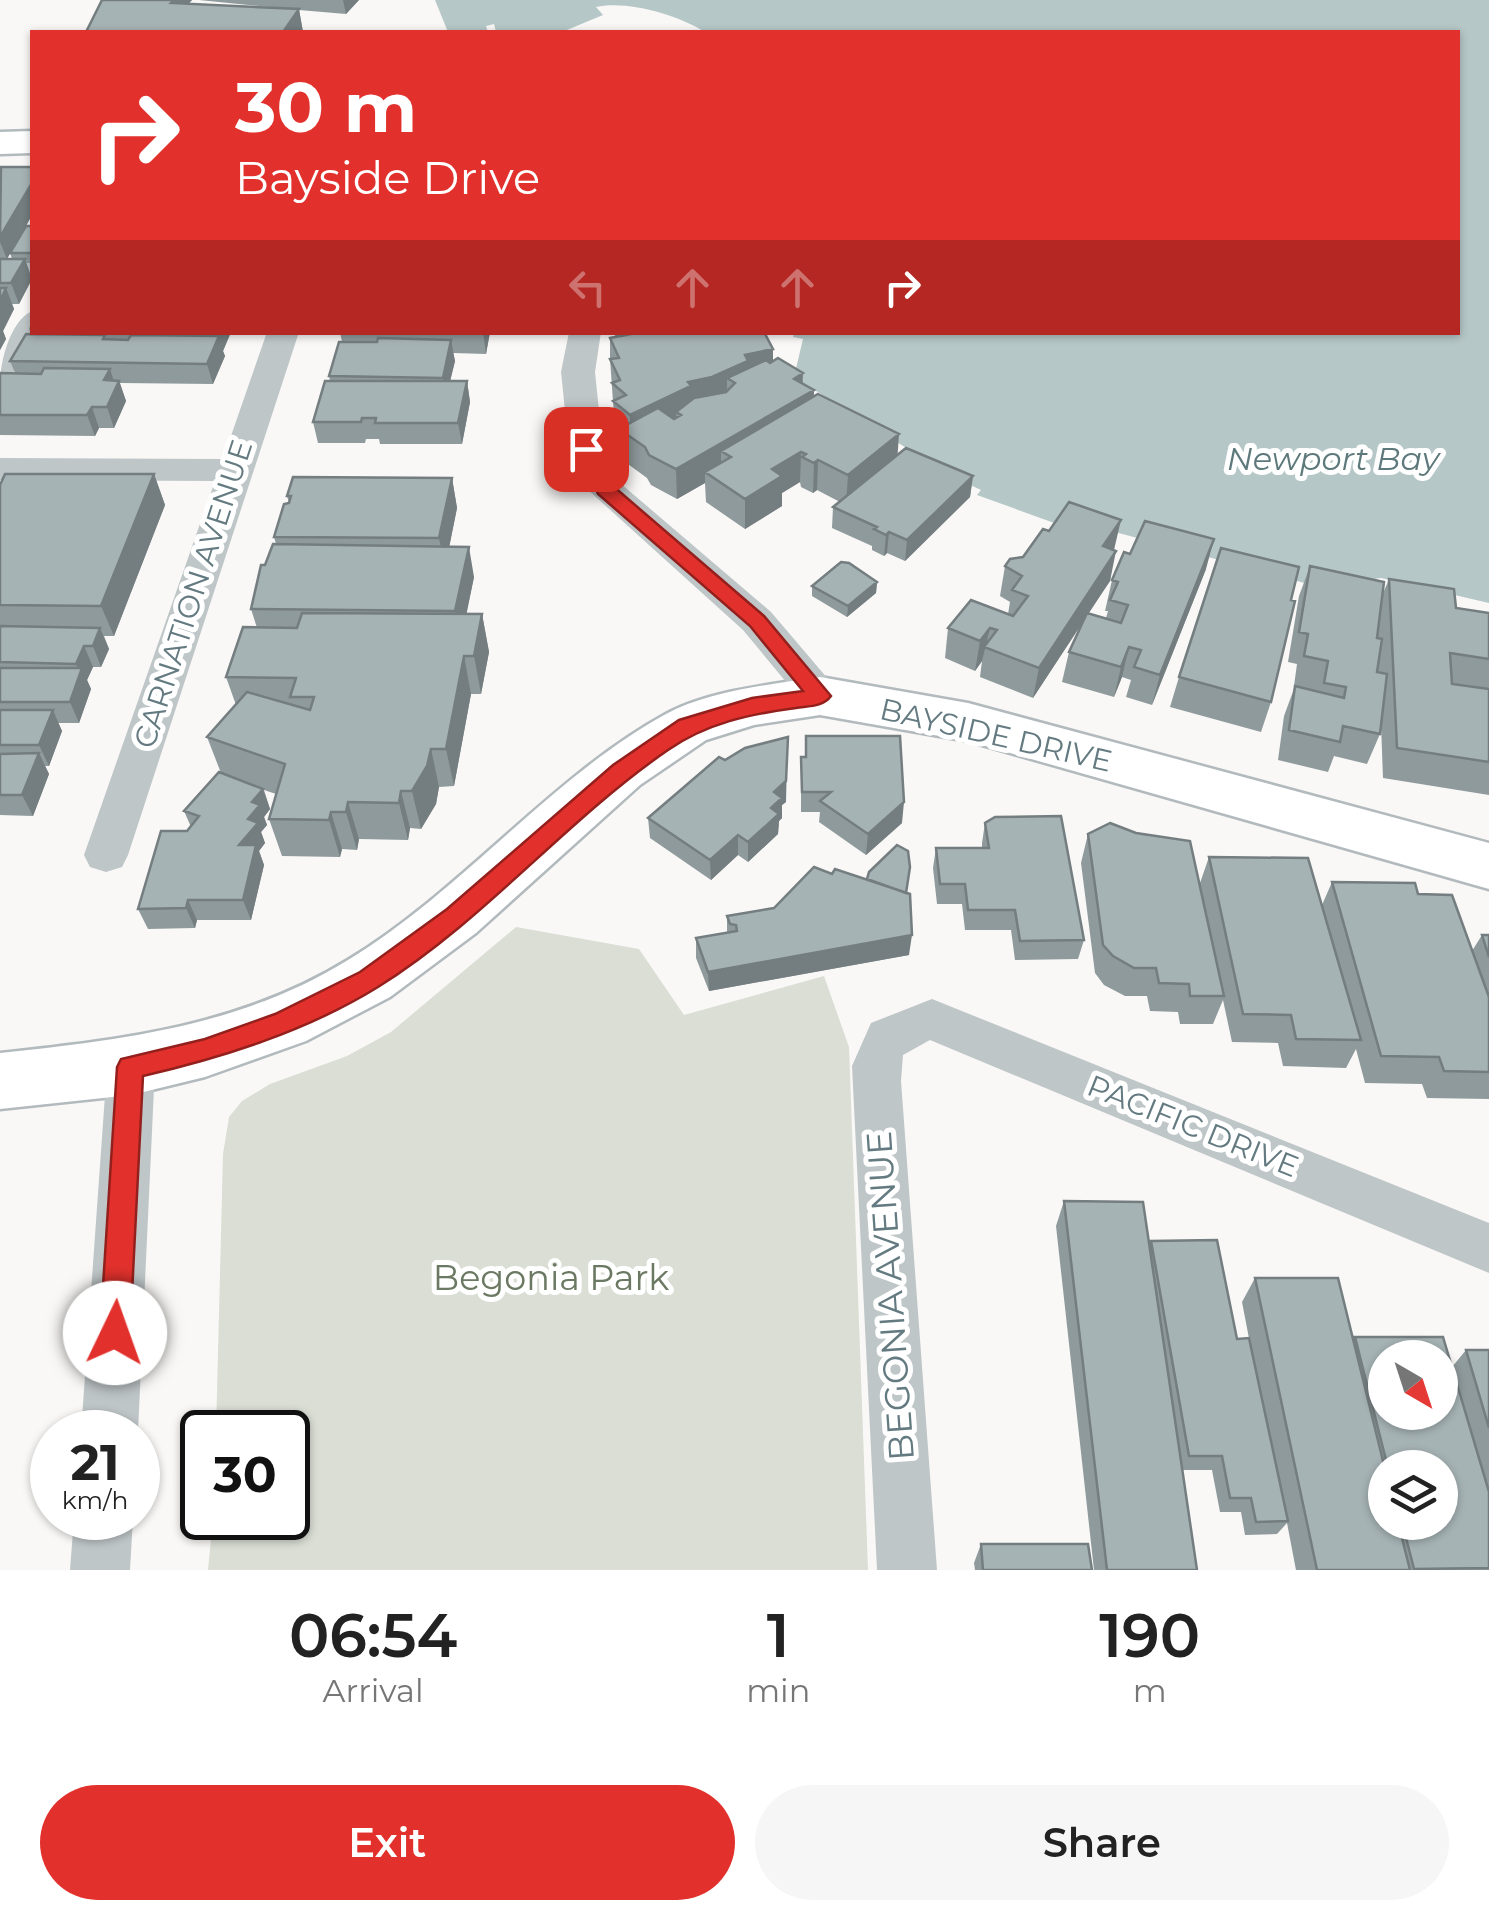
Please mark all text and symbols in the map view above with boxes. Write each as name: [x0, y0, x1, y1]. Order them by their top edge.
text: 30 m: [235, 64, 417, 150]
icon: right: [70, 70, 200, 200]
text: Bayside Drive: [235, 150, 540, 205]
icon: left: [560, 260, 615, 315]
icon: ahead: [665, 260, 720, 315]
icon: ahead: [770, 260, 825, 315]
icon: right: [875, 260, 930, 315]
pin: [544, 407, 629, 492]
icon: arrive: [559, 422, 614, 477]
street label: CARNATION AVENUE: [126, 435, 260, 753]
water label: Newport Bay: [1227, 439, 1442, 478]
street label: BAYSIDE DRIVE: [876, 690, 1116, 780]
street label: PACIFIC DRIVE: [1082, 1067, 1304, 1185]
street label: BEGONIA AVENUE: [857, 1130, 923, 1462]
park label: Begonia Park: [433, 1256, 669, 1299]
position arrow: [63, 1281, 167, 1385]
north arrow: [1368, 1340, 1458, 1430]
map controls: [1368, 1340, 1458, 1540]
speed limit sign: 30: [180, 1410, 310, 1540]
text: 21: [70, 1432, 120, 1493]
button: layers: [1368, 1450, 1458, 1540]
text: km/h: [62, 1485, 128, 1515]
text: 06:54: [289, 1599, 457, 1672]
text: 1: [767, 1599, 790, 1672]
text: 190: [1099, 1599, 1200, 1672]
text: Arrival: [323, 1671, 424, 1710]
text: min: [746, 1671, 810, 1710]
text: m: [1133, 1671, 1167, 1710]
button: Exit: [40, 1785, 735, 1900]
button: Share: [755, 1785, 1449, 1900]

